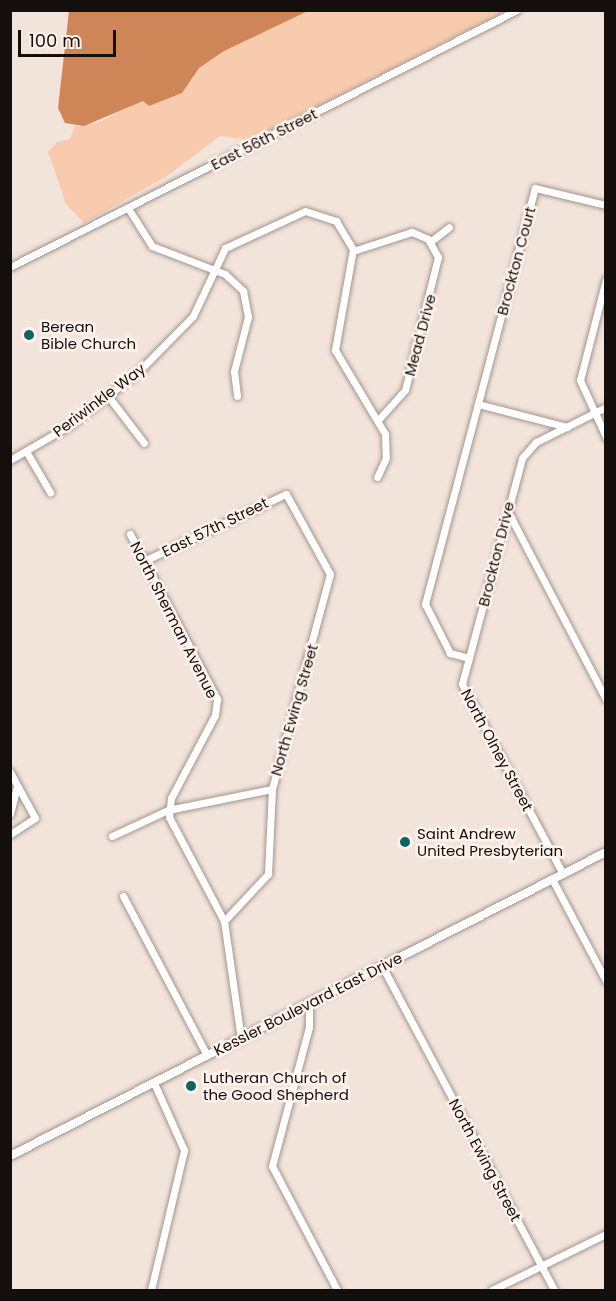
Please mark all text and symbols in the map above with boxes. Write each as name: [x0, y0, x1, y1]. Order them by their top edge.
scale bar: [21, 18, 118, 56]
text: 100 m: [29, 28, 81, 53]
street label: East 56th Street: [208, 104, 320, 174]
street label: Brockton Court: [493, 205, 539, 317]
street label: Mead Drive: [400, 292, 440, 378]
place label: Berean Bible Church: [41, 317, 136, 352]
marker: Berean Bible Church: [22, 328, 36, 342]
street label: Periwinkle Way: [49, 359, 149, 441]
street label: East 57th Street: [159, 494, 271, 560]
street label: Brockton Drive: [474, 500, 518, 608]
street label: North Sherman Avenue: [127, 539, 221, 701]
street label: North Ewing Street: [267, 642, 321, 778]
street label: North Olney Street: [457, 686, 537, 814]
place label: Saint Andrew United Presbyterian: [417, 824, 563, 859]
marker: Saint Andrew United Presbyterian: [398, 835, 412, 849]
street label: Kessler Boulevard East Drive: [211, 949, 405, 1059]
place label: Lutheran Church of the Good Shepherd: [203, 1068, 349, 1103]
marker: Lutheran Church of the Good Shepherd: [184, 1079, 198, 1093]
street label: North Ewing Street: [445, 1096, 525, 1224]

